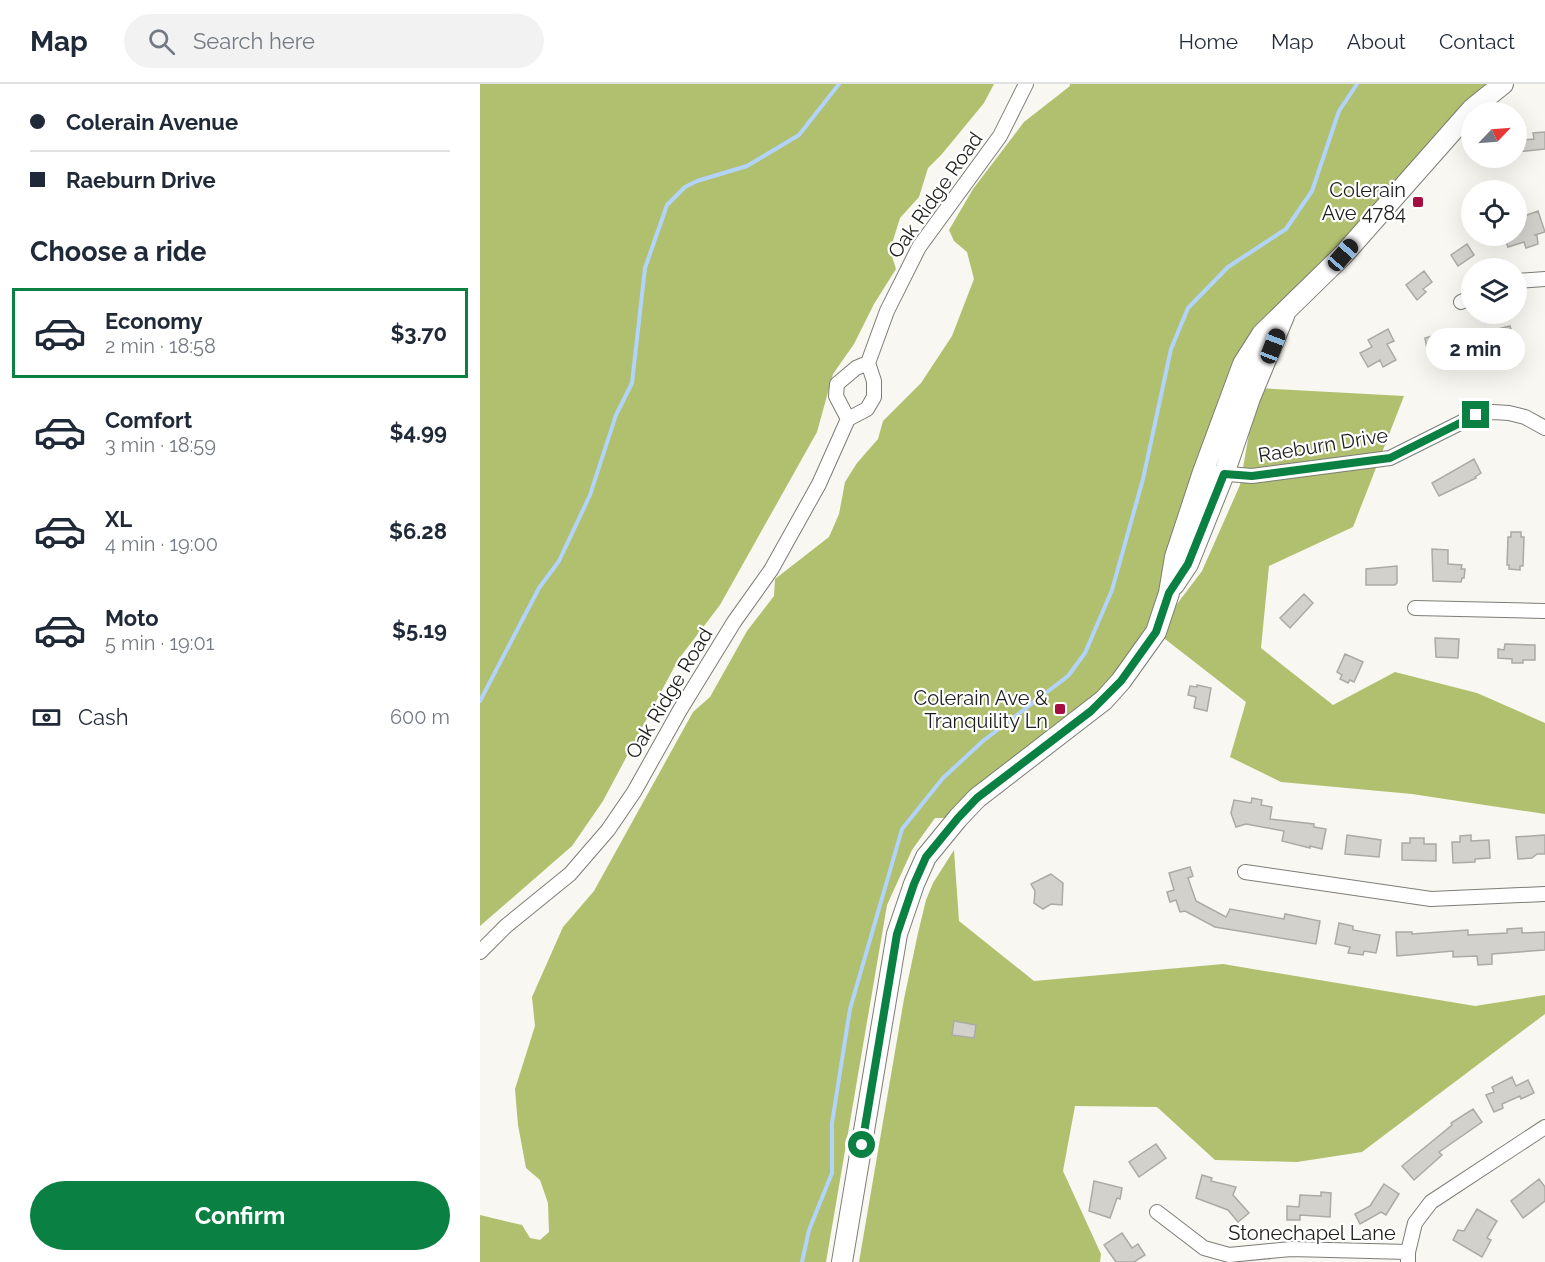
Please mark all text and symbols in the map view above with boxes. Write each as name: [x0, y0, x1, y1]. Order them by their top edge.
search box: [124, 14, 544, 68]
text: Map: [30, 25, 88, 58]
icon: search: [145, 25, 178, 58]
text: Search here: [193, 28, 315, 54]
text: Home: [1179, 29, 1238, 54]
text: Map: [1271, 29, 1314, 54]
text: About: [1347, 29, 1406, 54]
text: Contact: [1439, 29, 1515, 54]
north arrow: [1461, 102, 1527, 168]
map controls: [1461, 102, 1527, 324]
text: Colerain Avenue: [66, 109, 238, 135]
street label: Oak Ridge Road: [883, 127, 987, 263]
text: Raeburn Drive: [66, 167, 216, 193]
place label: Colerain Ave 4784: [1322, 178, 1406, 225]
button: locate: [1461, 180, 1527, 246]
marker: Colerain Ave 4784: [1411, 195, 1425, 209]
text: Choose a ride: [30, 236, 206, 267]
car: [1324, 236, 1362, 274]
button: layers: [1461, 258, 1527, 324]
icon: car: [33, 306, 87, 360]
text: Economy: [105, 308, 203, 334]
text: $3.70: [391, 320, 447, 346]
car: [1258, 326, 1288, 366]
callout: 2 min: [1426, 328, 1526, 370]
text: 2 min · 18:58: [105, 334, 216, 358]
text: 2 min: [1450, 337, 1501, 361]
route end: [1462, 401, 1489, 428]
icon: car: [33, 405, 87, 459]
text: Comfort: [105, 407, 192, 433]
text: $4.99: [390, 419, 447, 445]
street label: Raeburn Drive: [1256, 423, 1390, 467]
text: 3 min · 18:59: [105, 433, 216, 457]
icon: car: [33, 504, 87, 558]
text: XL: [105, 506, 132, 532]
text: $6.28: [389, 518, 447, 544]
text: 4 min · 19:00: [105, 532, 218, 556]
icon: car: [33, 603, 87, 657]
text: Moto: [105, 605, 159, 631]
text: $5.19: [392, 617, 447, 643]
street label: Oak Ridge Road: [620, 623, 718, 763]
text: 5 min · 19:01: [105, 631, 214, 655]
place label: Colerain Ave & Tranquility Ln: [913, 686, 1049, 733]
icon: cash: [30, 701, 63, 734]
marker: Colerain Ave & Tranquility Ln: [1053, 702, 1067, 716]
text: Cash: [78, 704, 129, 730]
text: 600 m: [390, 705, 450, 729]
route start: [848, 1131, 875, 1158]
button: Confirm: [30, 1181, 450, 1250]
street label: Stonechapel Lane: [1228, 1221, 1396, 1245]

